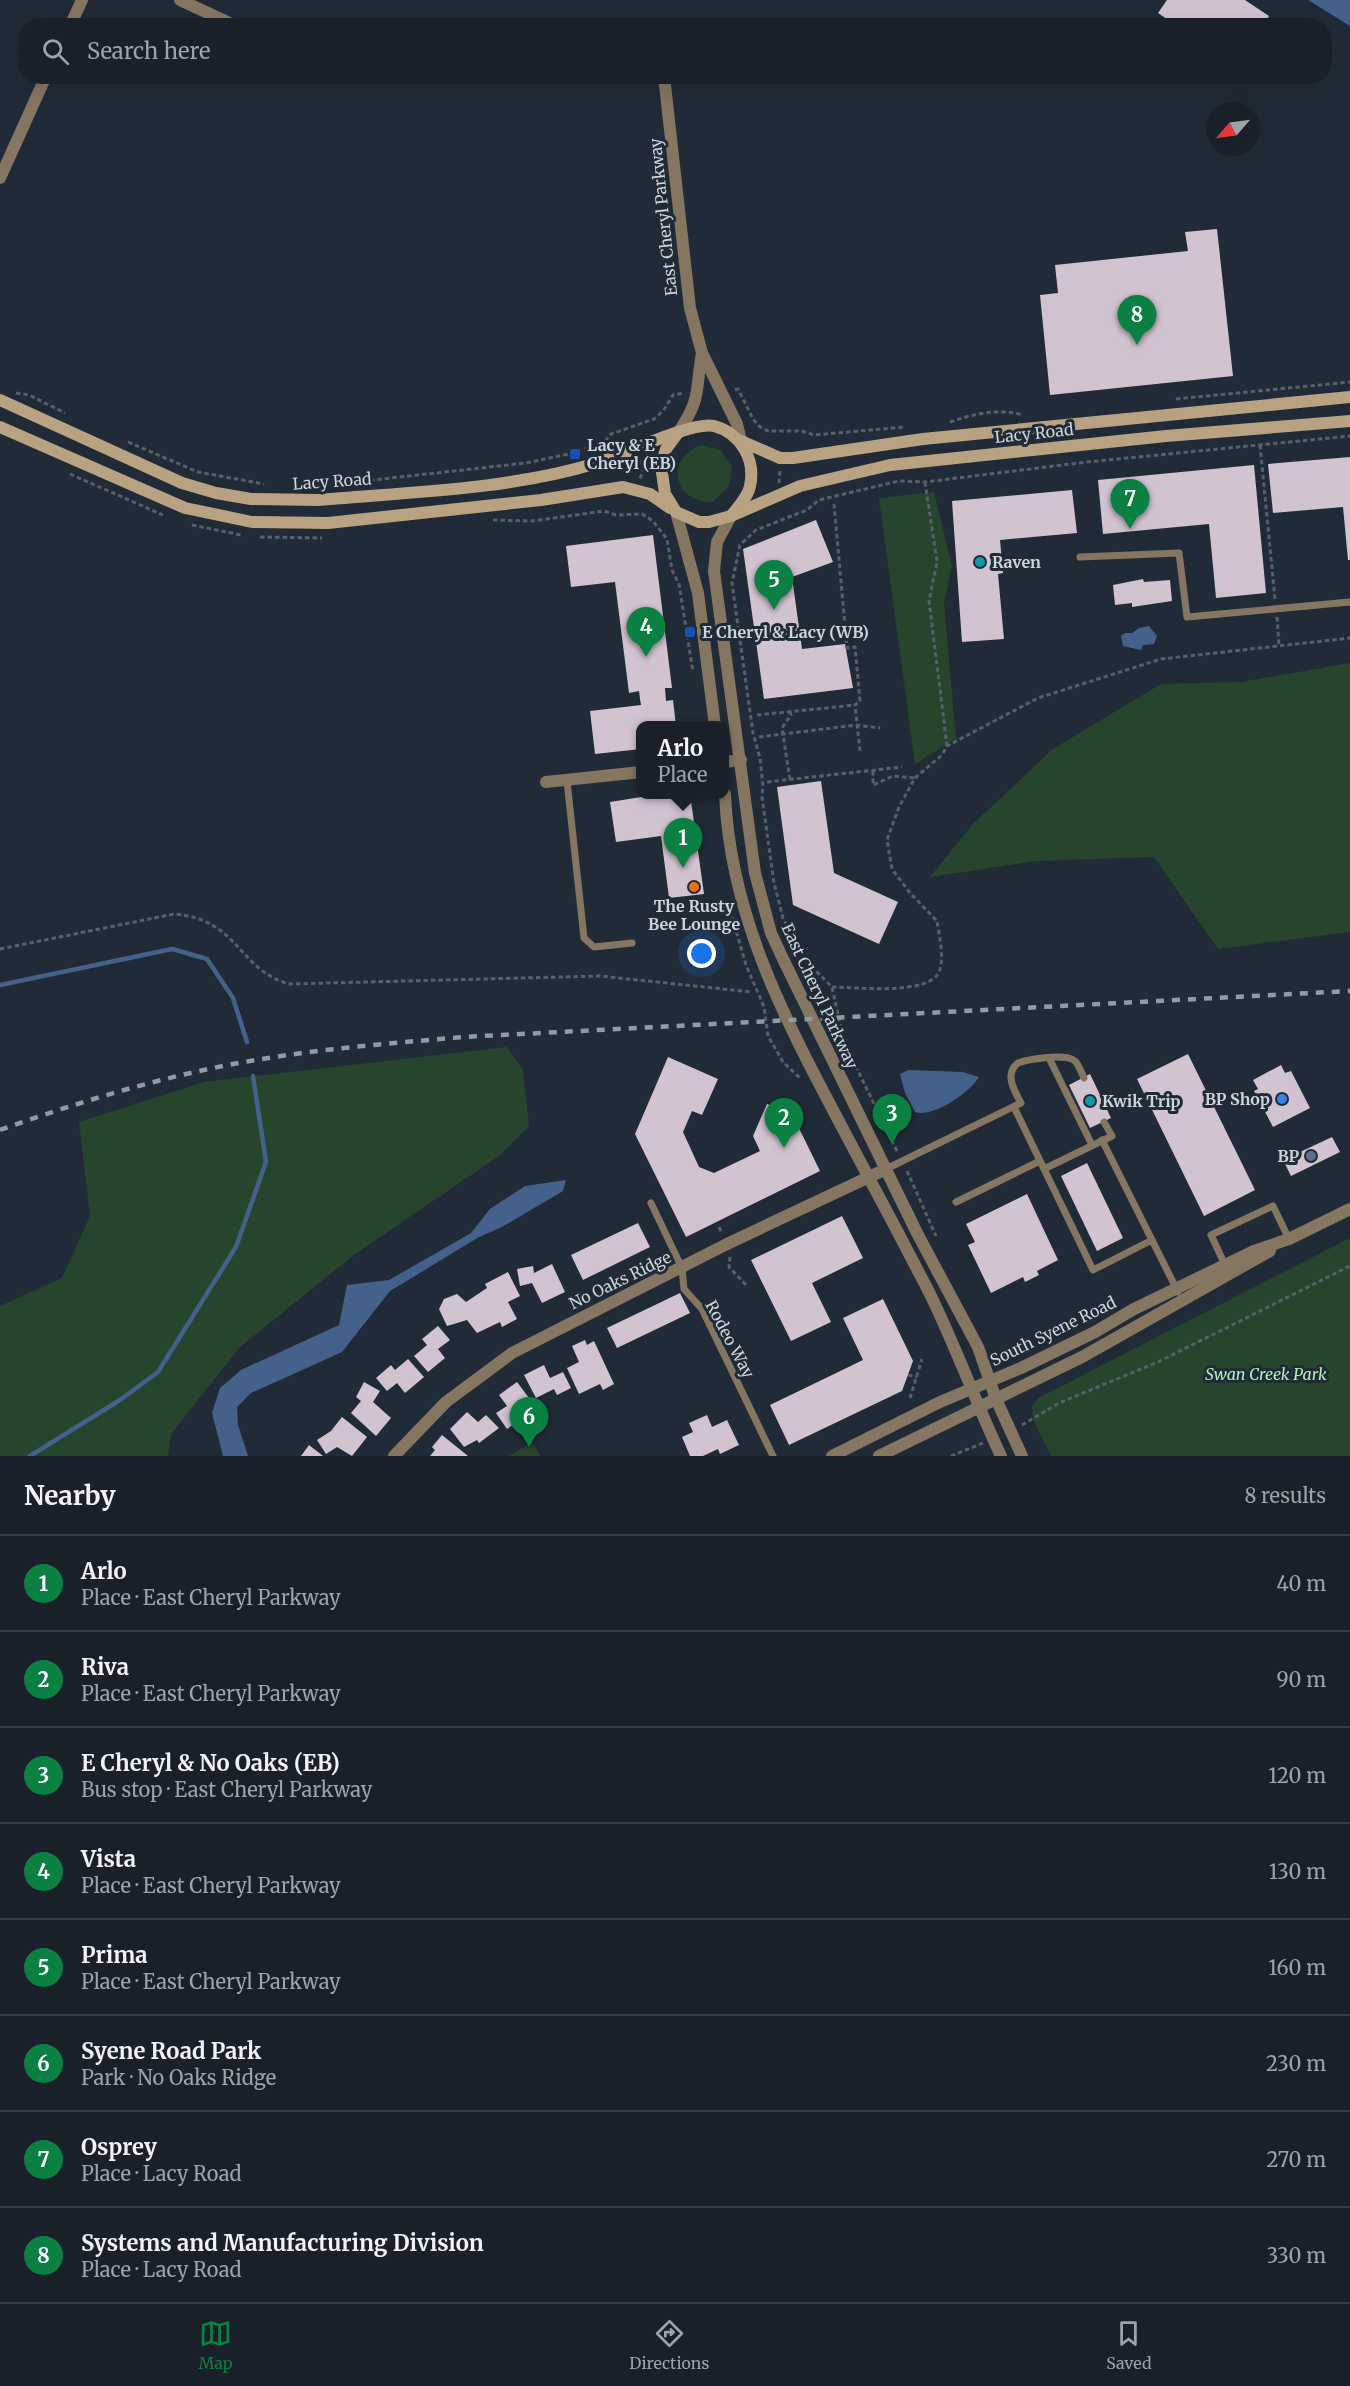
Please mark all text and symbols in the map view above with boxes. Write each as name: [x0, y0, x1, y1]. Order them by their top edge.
search box: [18, 18, 1332, 84]
icon: search: [39, 35, 72, 68]
text: Search here: [87, 37, 210, 65]
north arrow: [1206, 102, 1260, 156]
street label: East Cheryl Parkway: [645, 137, 681, 297]
pin: 8: [1118, 296, 1156, 345]
street label: Lacy Road: [994, 419, 1075, 447]
place label: Lacy & E Cheryl (EB): [587, 435, 676, 473]
marker: Lacy & E Cheryl (EB): [568, 447, 582, 461]
street label: Lacy Road: [292, 468, 373, 494]
pin: 7: [1110, 480, 1150, 529]
place label: Raven: [992, 552, 1041, 572]
marker: Raven: [973, 555, 987, 569]
pin: 5: [754, 560, 794, 610]
pin: 4: [626, 608, 666, 657]
place label: E Cheryl & Lacy (WB): [702, 622, 869, 642]
marker: E Cheryl & Lacy (WB): [683, 625, 697, 639]
popup: [636, 721, 729, 799]
text: Arlo: [658, 734, 703, 762]
text: Place: [658, 762, 707, 787]
pin: 1: [664, 818, 702, 868]
marker: The Rusty Bee Lounge: [687, 880, 701, 894]
place label: The Rusty Bee Lounge: [648, 896, 740, 934]
street label: East Cheryl Parkway: [777, 920, 863, 1073]
your location: [687, 939, 716, 968]
place label: BP Shop: [1205, 1089, 1270, 1109]
place label: Kwik Trip: [1102, 1091, 1181, 1111]
marker: BP Shop: [1275, 1092, 1289, 1106]
pin: 3: [872, 1094, 912, 1144]
marker: Kwik Trip: [1083, 1094, 1097, 1108]
pin: 2: [764, 1098, 804, 1148]
place label: BP: [1277, 1146, 1299, 1166]
marker: BP: [1304, 1149, 1318, 1163]
street label: No Oaks Ridge: [566, 1247, 674, 1313]
street label: South Syene Road: [987, 1292, 1120, 1370]
street label: Rodeo Way: [701, 1297, 759, 1382]
park label: Swan Creek Park: [1205, 1364, 1327, 1384]
pin: 6: [510, 1398, 548, 1447]
text: Nearby: [24, 1479, 116, 1512]
text: 8 results: [1244, 1483, 1326, 1508]
text: Arlo: [81, 1557, 127, 1585]
text: 1: [39, 1571, 48, 1596]
text: 40 m: [1276, 1571, 1326, 1596]
text: Place · East Cheryl Parkway: [81, 1585, 341, 1610]
text: Riva: [81, 1653, 129, 1681]
text: 2: [38, 1667, 49, 1692]
text: 90 m: [1276, 1667, 1326, 1692]
text: Place · East Cheryl Parkway: [81, 1681, 341, 1706]
text: E Cheryl & No Oaks (EB): [81, 1749, 340, 1777]
text: 3: [38, 1763, 49, 1788]
text: 120 m: [1268, 1763, 1326, 1788]
text: Bus stop · East Cheryl Parkway: [81, 1777, 372, 1802]
text: Vista: [81, 1845, 136, 1873]
text: 4: [37, 1859, 50, 1884]
text: 130 m: [1269, 1859, 1326, 1884]
text: Place · East Cheryl Parkway: [81, 1873, 341, 1898]
text: Prima: [81, 1941, 148, 1969]
text: 5: [38, 1955, 49, 1980]
text: 160 m: [1268, 1955, 1326, 1980]
text: Place · East Cheryl Parkway: [81, 1969, 341, 1994]
text: Syene Road Park: [81, 2037, 261, 2065]
text: 6: [37, 2051, 50, 2076]
text: 230 m: [1266, 2051, 1326, 2076]
text: Park · No Oaks Ridge: [81, 2065, 276, 2090]
text: Osprey: [81, 2133, 157, 2161]
text: 7: [38, 2147, 50, 2172]
text: 270 m: [1266, 2147, 1326, 2172]
text: Place · Lacy Road: [81, 2161, 242, 2186]
text: Systems and Manufacturing Division: [81, 2229, 484, 2257]
text: 8: [37, 2243, 50, 2268]
text: 330 m: [1267, 2243, 1326, 2268]
text: Place · Lacy Road: [81, 2257, 242, 2282]
tab: Map: [198, 2317, 233, 2373]
tab: Directions: [629, 2317, 709, 2373]
tab: Saved: [1106, 2317, 1152, 2373]

